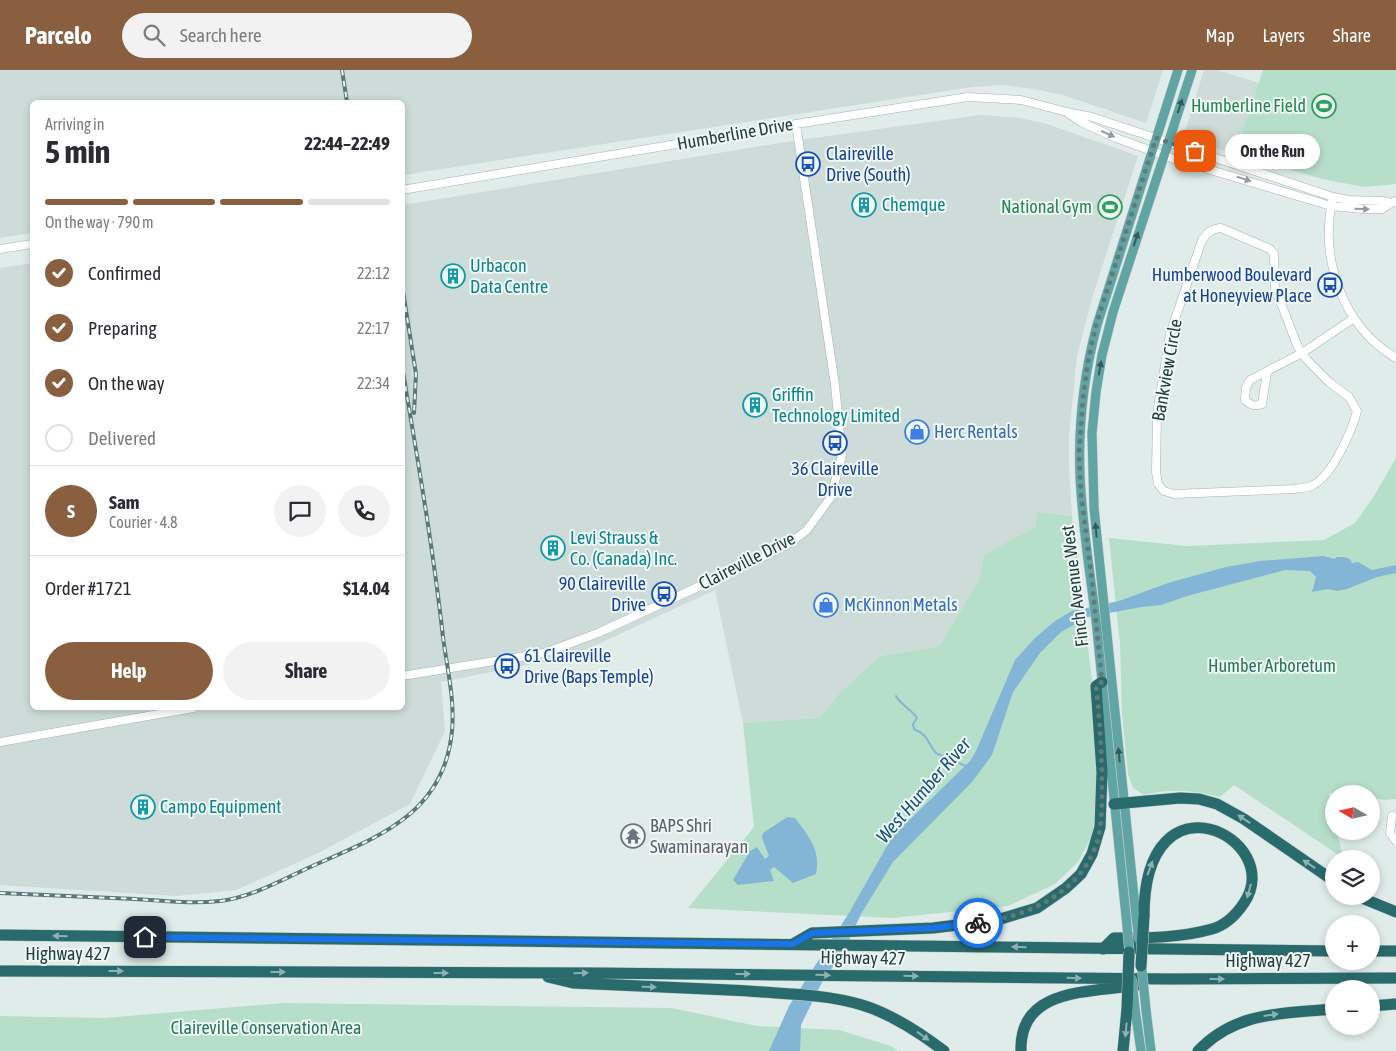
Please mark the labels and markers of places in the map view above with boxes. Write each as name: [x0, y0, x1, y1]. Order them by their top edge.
sports icon: Humberline Field: [1311, 93, 1337, 119]
place label: Humberline Field: [1191, 95, 1306, 116]
pin: [1174, 130, 1216, 172]
callout: On the Run: [1225, 134, 1320, 168]
place label: Claireville Drive (South): [826, 143, 911, 185]
bus stop icon: Claireville Drive (South): [795, 151, 821, 177]
building icon: Chemque: [851, 192, 877, 218]
place label: Chemque: [882, 194, 945, 215]
sports icon: National Gym: [1097, 194, 1123, 220]
place label: National Gym: [1001, 196, 1092, 217]
place label: Urbacon Data Centre: [470, 255, 548, 297]
building icon: Urbacon Data Centre: [440, 263, 466, 289]
place label: Humberwood Boulevard at Honeyview Place: [1152, 264, 1312, 306]
bus stop icon: Humberwood Boulevard at Honeyview Place: [1317, 272, 1343, 298]
place label: Griffin Technology Limited: [772, 384, 900, 426]
building icon: Griffin Technology Limited: [742, 392, 768, 418]
shop icon: Herc Rentals: [904, 419, 930, 445]
place label: Herc Rentals: [934, 421, 1018, 442]
bus stop icon: 36 Claireville Drive: [822, 430, 848, 456]
place label: 36 Claireville Drive: [791, 458, 879, 500]
place label: Levi Strauss & Co. (Canada) Inc.: [570, 527, 677, 569]
building icon: Levi Strauss & Co. (Canada) Inc.: [540, 535, 566, 561]
place label: 90 Claireville Drive: [559, 573, 646, 615]
bus stop icon: 90 Claireville Drive: [651, 581, 677, 607]
shop icon: McKinnon Metals: [813, 592, 839, 618]
place label: McKinnon Metals: [844, 594, 958, 615]
place label: 61 Claireville Drive (Baps Temple): [524, 645, 654, 687]
bus stop icon: 61 Claireville Drive (Baps Temple): [494, 653, 520, 679]
building icon: Campo Equipment: [130, 794, 156, 820]
place label: Campo Equipment: [160, 796, 282, 817]
place label: BAPS Shri Swaminarayan: [650, 815, 748, 857]
temple icon: BAPS Shri Swaminarayan: [620, 823, 646, 849]
pin: [124, 916, 166, 958]

